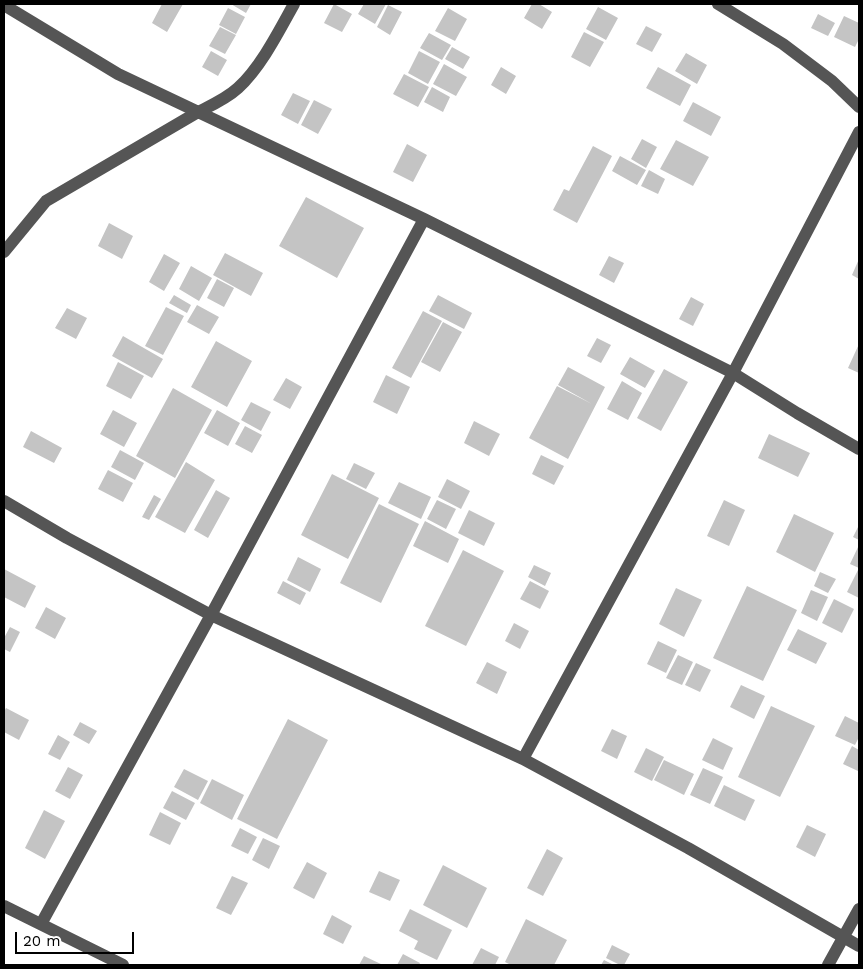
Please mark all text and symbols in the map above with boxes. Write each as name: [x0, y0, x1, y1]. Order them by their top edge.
scale bar: [18, 922, 136, 954]
text: 20 m: [23, 932, 61, 950]

